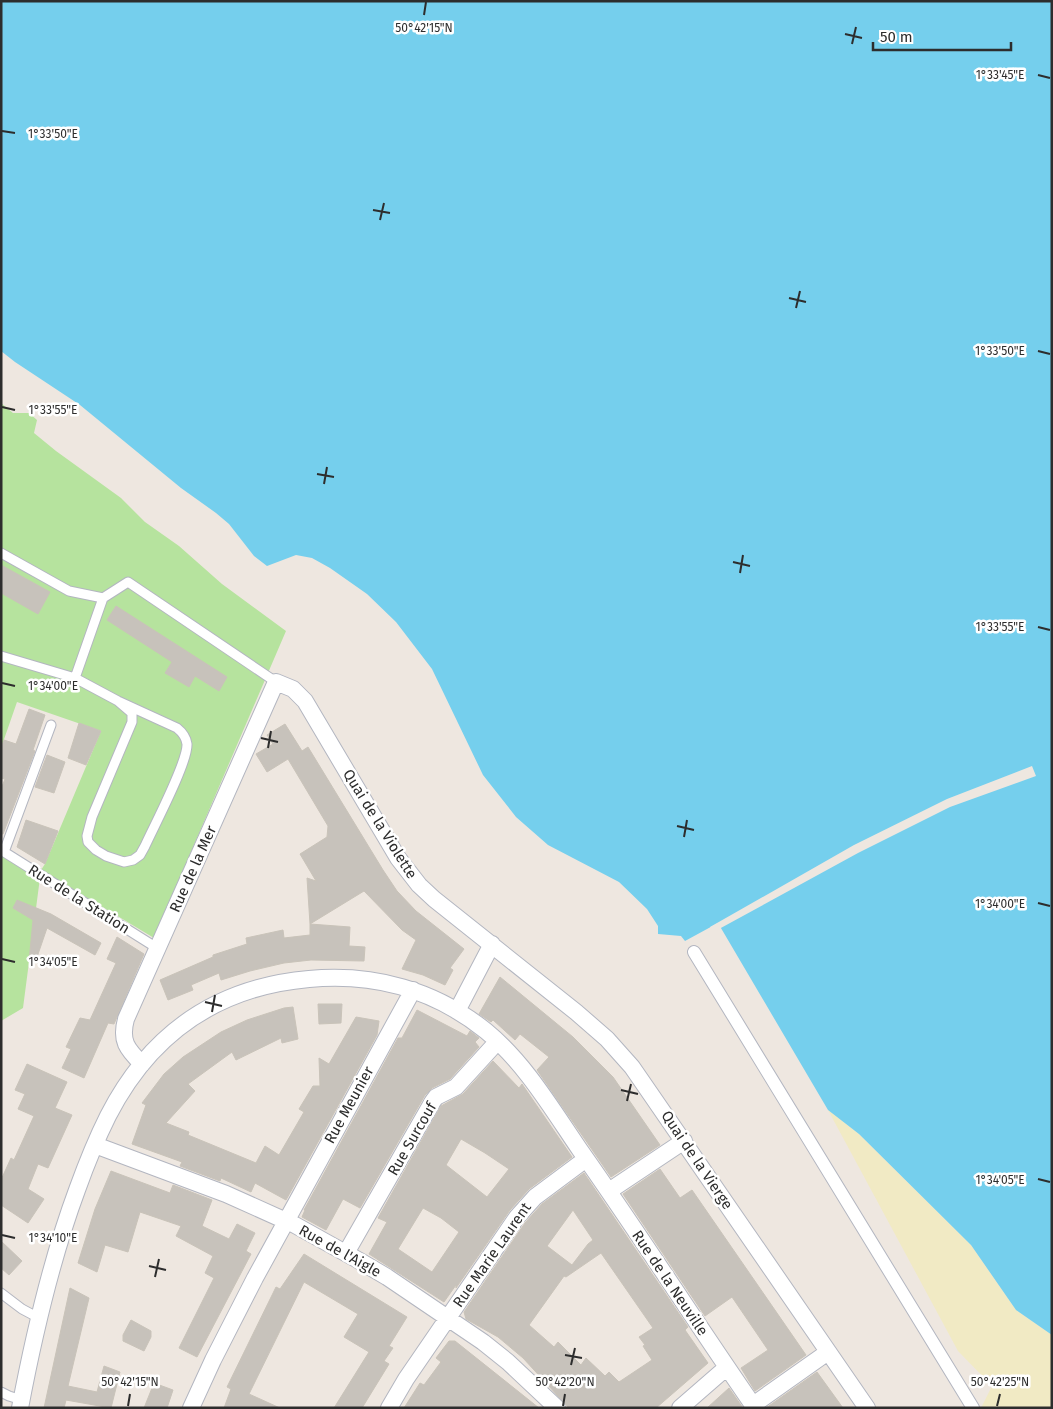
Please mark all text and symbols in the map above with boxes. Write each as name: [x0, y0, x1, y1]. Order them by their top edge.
scale bar: [873, 20, 1010, 52]
text: 50°42'15"N: [395, 21, 453, 35]
text: 50 m: [880, 28, 913, 46]
text: 1°33'45"E: [976, 68, 1024, 82]
text: 1°33'50"E: [28, 127, 78, 141]
text: 1°33'50"E: [975, 344, 1025, 358]
text: 1°33'55"E: [29, 403, 77, 417]
text: 1°33'55"E: [976, 620, 1024, 634]
text: 1°34'00"E: [28, 679, 78, 693]
street label: Quai de la Violette: [339, 766, 421, 882]
street label: Rue de la Mer: [166, 823, 220, 915]
street label: Rue de la Station: [25, 861, 133, 937]
text: 1°34'00"E: [975, 897, 1025, 911]
text: 1°34'05"E: [28, 955, 78, 969]
street label: Rue Meunier: [320, 1063, 378, 1147]
street label: Rue Surcouf: [384, 1098, 441, 1179]
street label: Quai de la Vierge: [657, 1107, 737, 1213]
text: 1°34'05"E: [975, 1173, 1025, 1187]
street label: Rue Marie Laurent: [449, 1199, 535, 1311]
street label: Rue de l'Aigle: [296, 1221, 384, 1281]
street label: Rue de la Neuville: [628, 1227, 712, 1339]
text: 1°34'10"E: [29, 1231, 77, 1245]
text: 50°42'15"N: [101, 1375, 159, 1389]
text: 50°42'20"N: [535, 1375, 595, 1389]
text: 50°42'25"N: [971, 1375, 1029, 1389]

